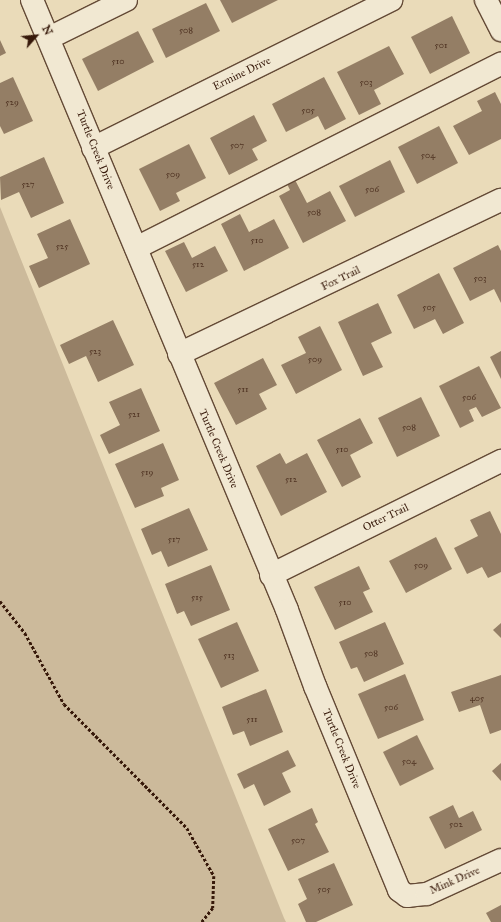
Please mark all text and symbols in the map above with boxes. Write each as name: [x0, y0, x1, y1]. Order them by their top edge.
north arrow: [16, 16, 56, 56]
text: N: [39, 23, 55, 37]
house number: 508: [179, 25, 193, 35]
house number: 501: [435, 40, 447, 50]
street label: Ermine Drive: [211, 54, 273, 94]
house number: 510: [112, 56, 124, 66]
house number: 503: [359, 77, 373, 87]
house number: 529: [5, 97, 19, 107]
house number: 505: [301, 105, 315, 115]
street label: Turtle Creek Drive: [73, 108, 117, 192]
house number: 507: [230, 140, 244, 150]
house number: 504: [421, 150, 435, 160]
house number: 509: [166, 169, 180, 179]
house number: 527: [21, 179, 35, 189]
house number: 506: [365, 184, 379, 194]
house number: 508: [307, 207, 321, 217]
house number: 510: [251, 235, 263, 245]
house number: 525: [56, 241, 68, 251]
house number: 512: [192, 259, 204, 269]
street label: Fox Trail: [319, 264, 363, 294]
house number: 503: [473, 273, 487, 283]
house number: 505: [422, 302, 436, 312]
house number: 523: [89, 346, 101, 356]
house number: 509: [308, 354, 322, 364]
house number: 511: [237, 384, 249, 394]
house number: 506: [462, 392, 476, 402]
street label: Turtle Creek Drive: [195, 407, 241, 491]
house number: 521: [128, 409, 140, 419]
house number: 508: [402, 422, 416, 432]
house number: 510: [336, 444, 348, 454]
house number: 519: [141, 467, 153, 477]
house number: 512: [285, 474, 297, 484]
street label: Otter Trail: [361, 501, 411, 535]
house number: 517: [168, 534, 180, 544]
house number: 509: [414, 560, 428, 570]
house number: 515: [191, 592, 203, 602]
house number: 510: [339, 597, 351, 607]
house number: 508: [364, 648, 378, 658]
house number: 513: [223, 650, 235, 660]
house number: 405: [470, 693, 484, 703]
house number: 506: [384, 702, 398, 712]
street label: Turtle Creek Drive: [319, 707, 363, 791]
house number: 511: [246, 714, 258, 724]
house number: 504: [402, 756, 416, 766]
house number: 502: [449, 819, 463, 829]
house number: 507: [291, 835, 305, 845]
street label: Mink Drive: [428, 864, 482, 898]
house number: 505: [317, 884, 331, 894]

